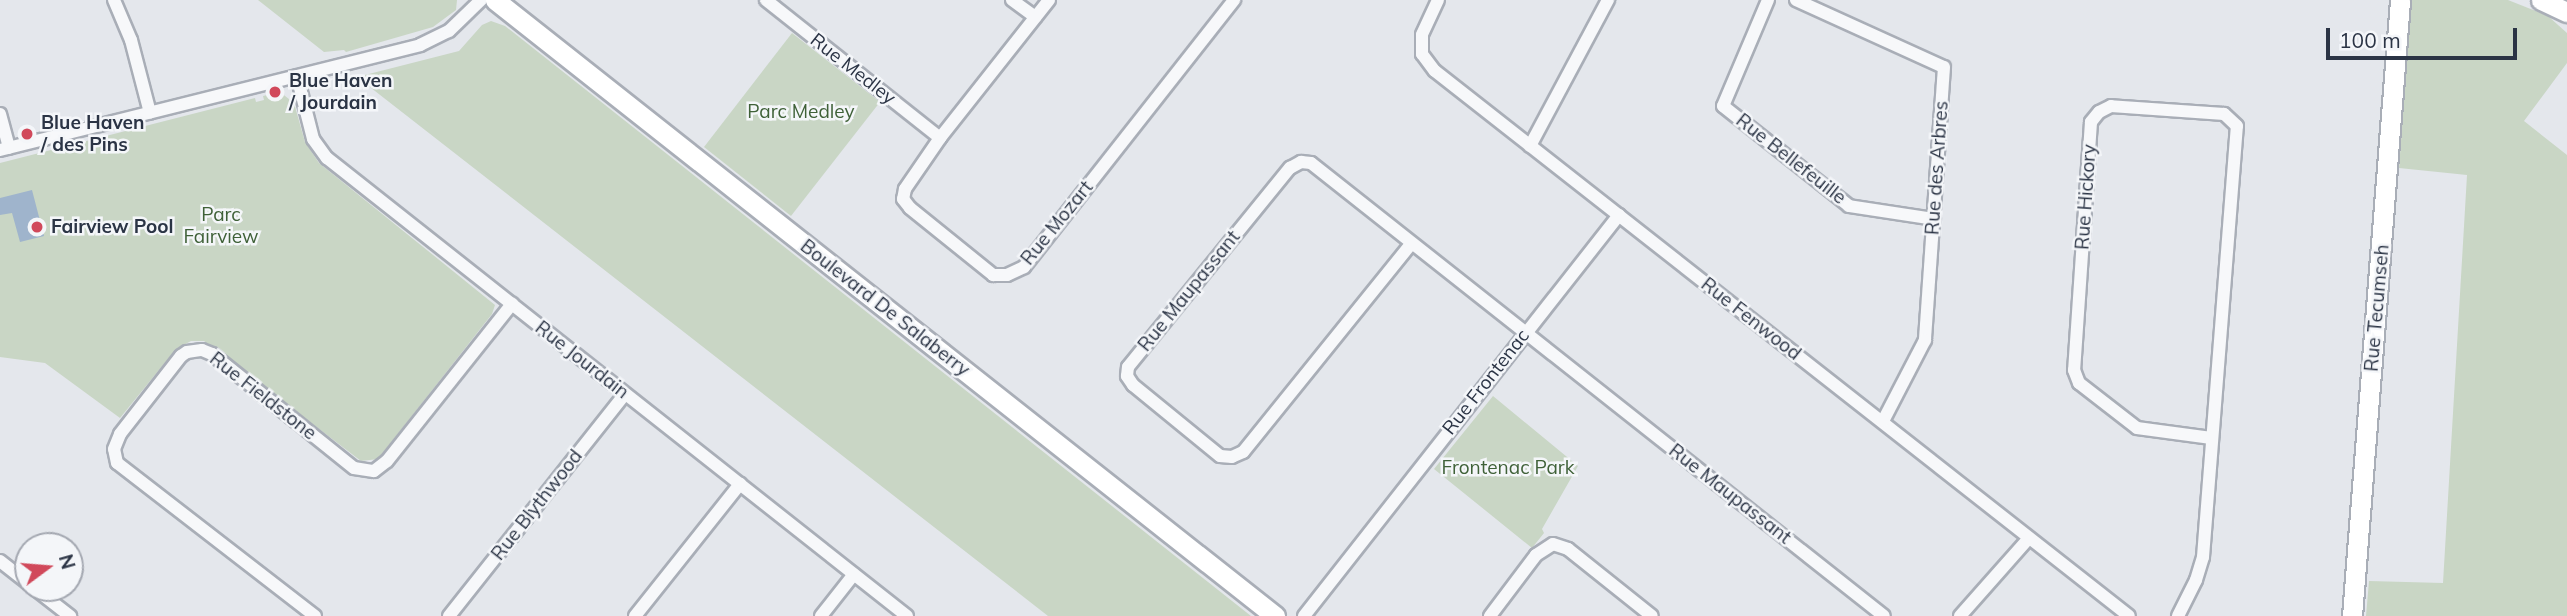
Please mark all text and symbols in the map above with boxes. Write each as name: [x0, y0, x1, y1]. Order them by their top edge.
scale bar: [2329, 14, 2520, 58]
text: 100 m: [2339, 27, 2401, 53]
street label: Rue Medley: [806, 29, 900, 109]
place label: Blue Haven / Jourdain: [289, 70, 392, 114]
marker: Blue Haven / Jourdain: [267, 84, 283, 100]
street label: Rue des Arbres: [1921, 100, 1953, 236]
park label: Parc Medley: [747, 101, 855, 123]
street label: Rue Bellefeuille: [1731, 109, 1851, 209]
place label: Blue Haven / des Pins: [41, 112, 144, 156]
marker: Blue Haven / des Pins: [19, 126, 35, 142]
street label: Rue Hickory: [2071, 143, 2101, 251]
street label: Rue Mozart: [1016, 176, 1098, 270]
park label: Parc Fairview: [183, 204, 259, 248]
place label: Fairview Pool: [51, 216, 173, 238]
marker: Fairview Pool: [29, 219, 45, 235]
street label: Rue Maupassant: [1133, 226, 1245, 356]
street label: Boulevard De Salaberry: [796, 235, 974, 381]
street label: Rue Tecumseh: [2360, 243, 2394, 373]
street label: Rue Fenwood: [1696, 273, 1806, 365]
street label: Rue Jourdain: [531, 316, 633, 404]
street label: Rue Frontenac: [1438, 325, 1534, 439]
street label: Rue Fieldstone: [205, 347, 321, 445]
street label: Rue Maupassant: [1664, 439, 1796, 549]
street label: Rue Blythwood: [487, 445, 587, 565]
park label: Frontenac Park: [1441, 457, 1575, 479]
north arrow: [14, 532, 84, 602]
text: N: [54, 552, 81, 572]

